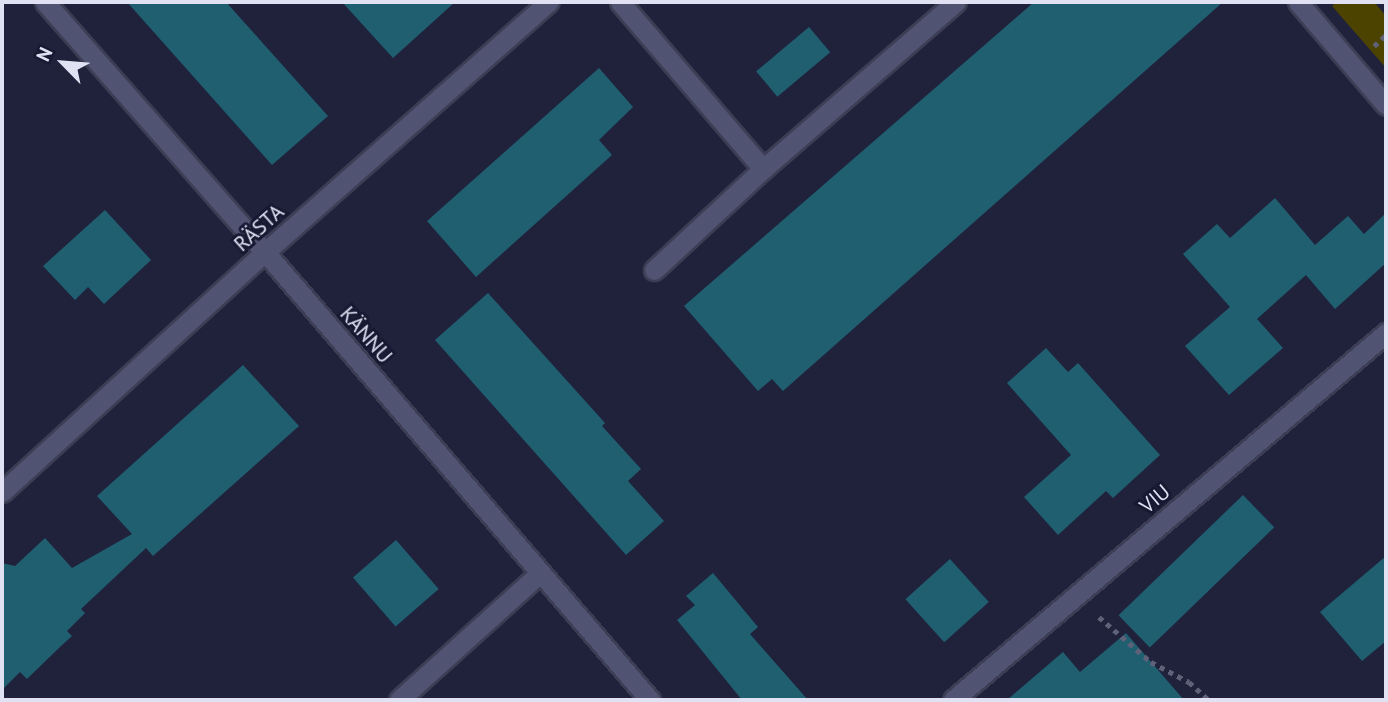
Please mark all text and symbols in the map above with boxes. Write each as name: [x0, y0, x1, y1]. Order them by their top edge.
north arrow: [28, 28, 98, 98]
text: N: [30, 43, 57, 65]
street label: RÄSTA: [229, 199, 289, 257]
street label: KÄNNU: [335, 302, 397, 368]
street label: VIU: [1135, 479, 1175, 519]

